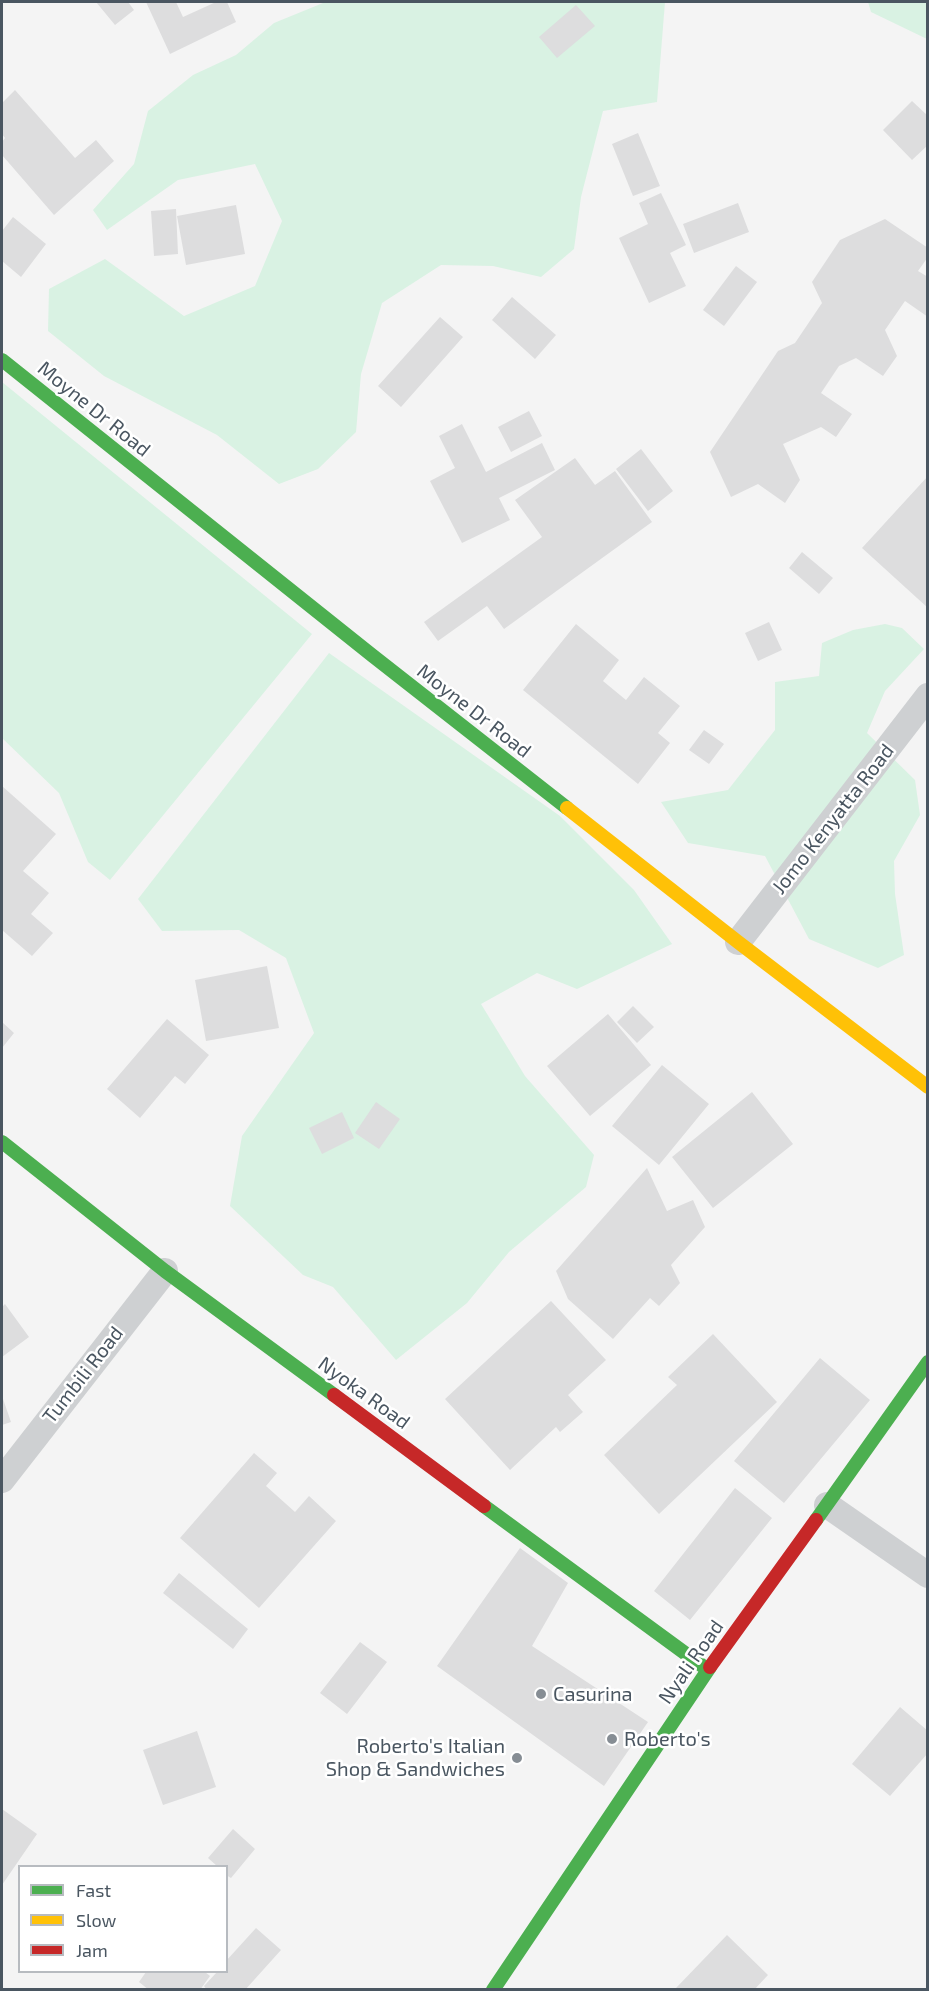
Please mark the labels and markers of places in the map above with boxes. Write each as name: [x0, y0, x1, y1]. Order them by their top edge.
place label: Casurina: [553, 1682, 633, 1706]
marker: Casurina: [534, 1687, 548, 1701]
place label: Roberto's: [624, 1727, 711, 1751]
marker: Roberto's: [605, 1732, 619, 1746]
place label: Roberto's Italian Shop & Sandwiches: [326, 1734, 505, 1781]
marker: Roberto's Italian Shop & Sandwiches: [510, 1751, 524, 1765]

